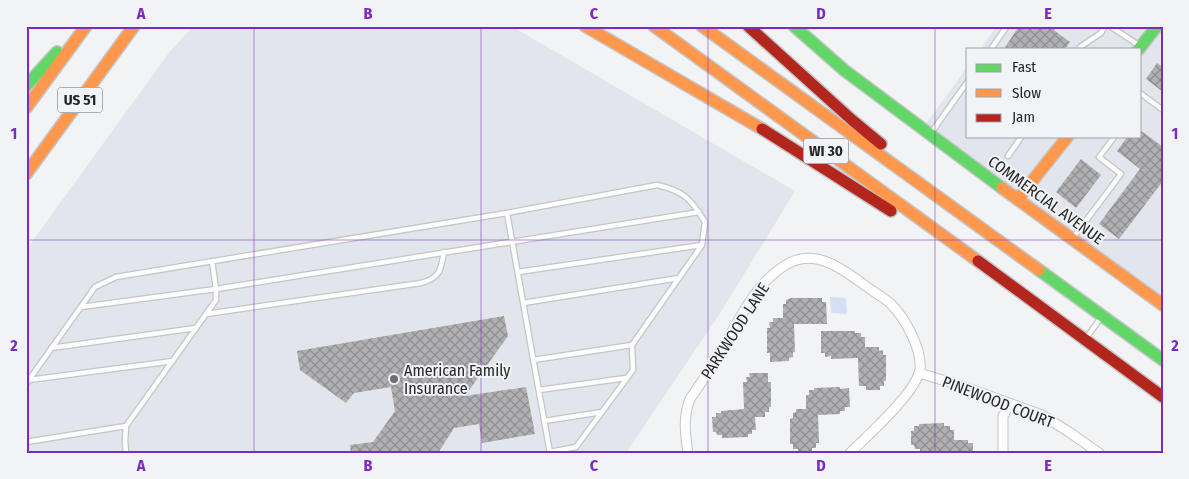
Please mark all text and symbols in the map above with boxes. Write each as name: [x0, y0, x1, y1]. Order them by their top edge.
text: A: [136, 4, 146, 23]
text: B: [364, 4, 373, 23]
text: C: [590, 4, 599, 23]
text: D: [816, 4, 826, 23]
text: E: [1044, 4, 1052, 23]
legend: [966, 48, 1142, 138]
text: Fast: [1012, 58, 1036, 76]
text: Slow: [1012, 84, 1041, 102]
road number: US 51: [58, 88, 102, 112]
text: Jam: [1012, 108, 1035, 126]
text: 1: [11, 124, 17, 143]
text: 1: [1172, 124, 1178, 143]
road number: WI 30: [804, 138, 848, 164]
street label: COMMERCIAL AVENUE: [984, 152, 1108, 248]
street label: PARKWOOD LANE: [697, 279, 773, 383]
text: 2: [9, 336, 18, 355]
text: 2: [1170, 336, 1179, 355]
place label: American Family Insurance: [404, 361, 511, 398]
street label: PINEWOOD COURT: [940, 372, 1057, 432]
marker: American Family Insurance: [388, 373, 400, 385]
text: A: [136, 456, 146, 475]
text: B: [364, 456, 373, 475]
text: C: [590, 456, 599, 475]
text: D: [816, 456, 826, 475]
text: E: [1044, 456, 1052, 475]

